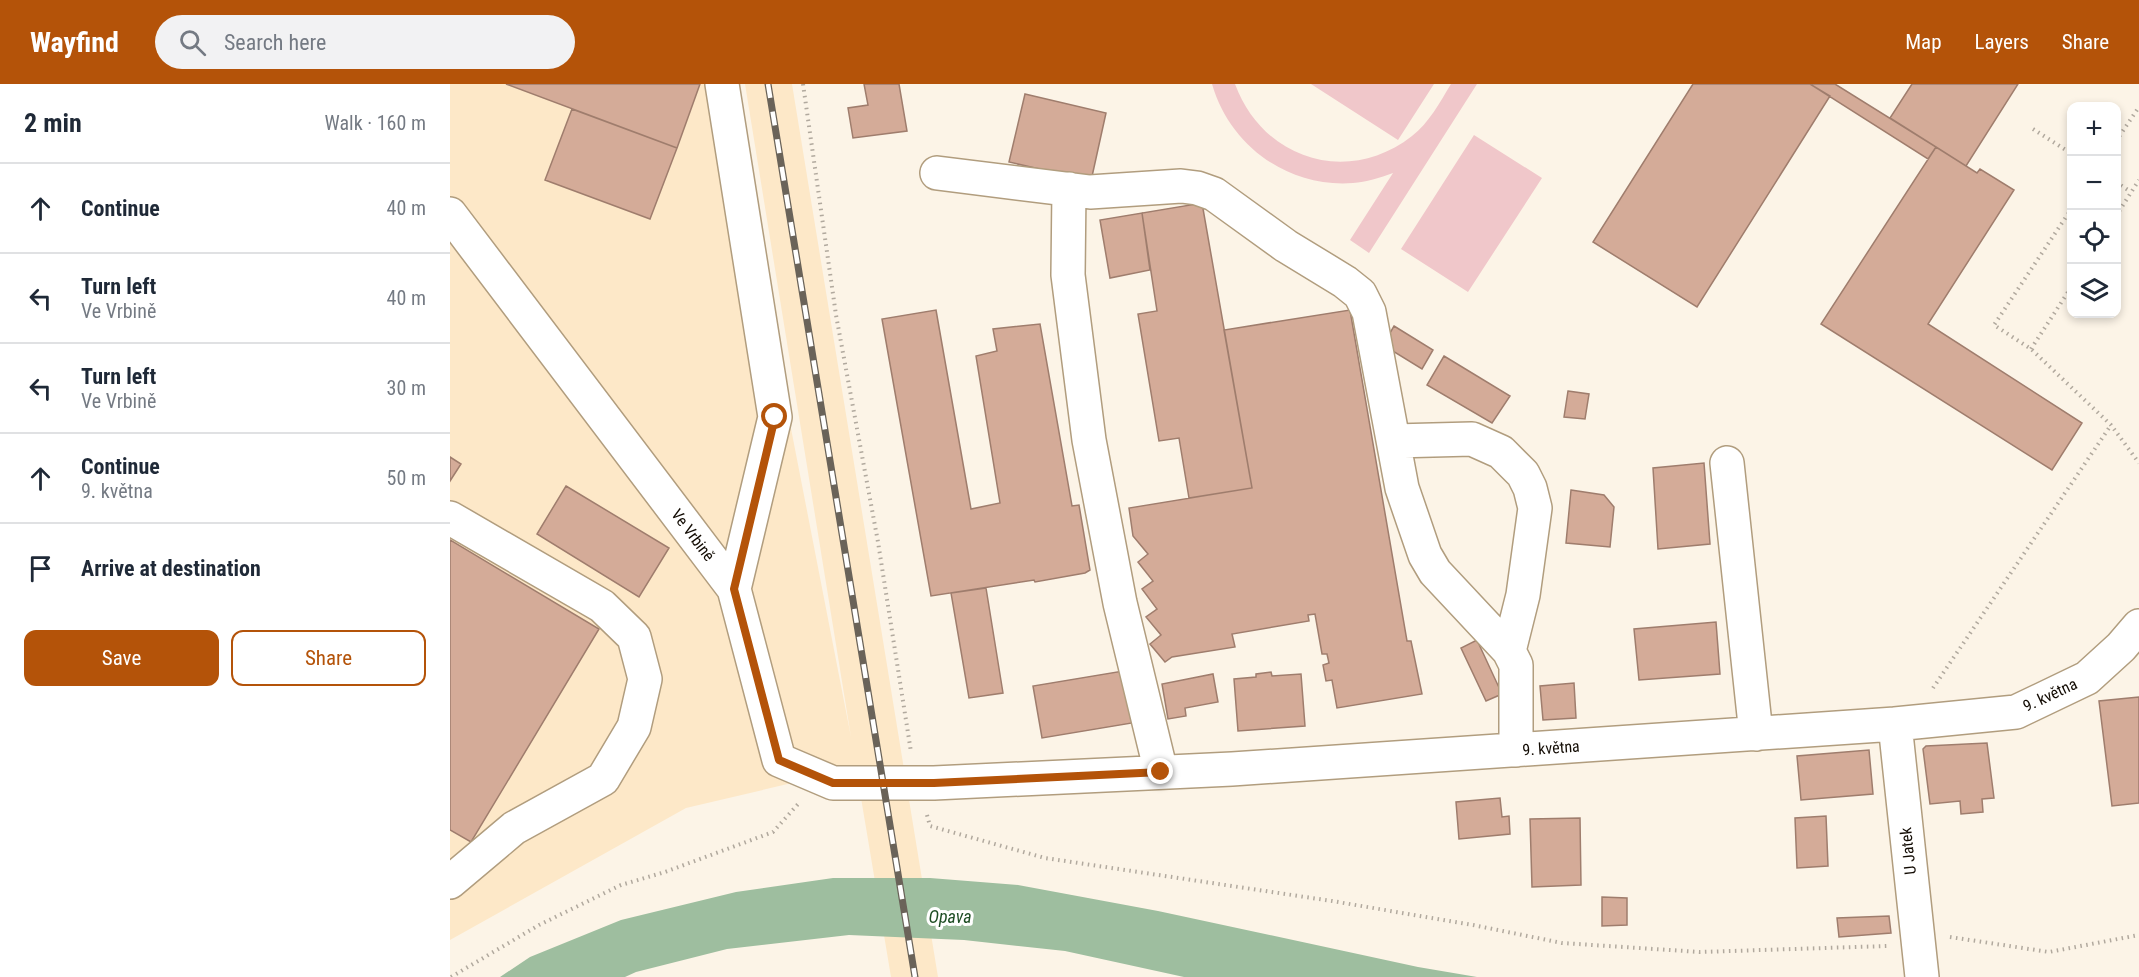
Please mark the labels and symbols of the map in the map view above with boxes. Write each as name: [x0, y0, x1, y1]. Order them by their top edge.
route start: [761, 403, 787, 429]
street label: Ve Vrbině: [667, 505, 719, 565]
street label: 9. května: [2020, 674, 2080, 716]
street label: 9. května: [1522, 737, 1580, 759]
route end: [1147, 758, 1173, 784]
street label: U Jatek: [1896, 826, 1920, 876]
water label: Opava: [928, 906, 972, 927]

